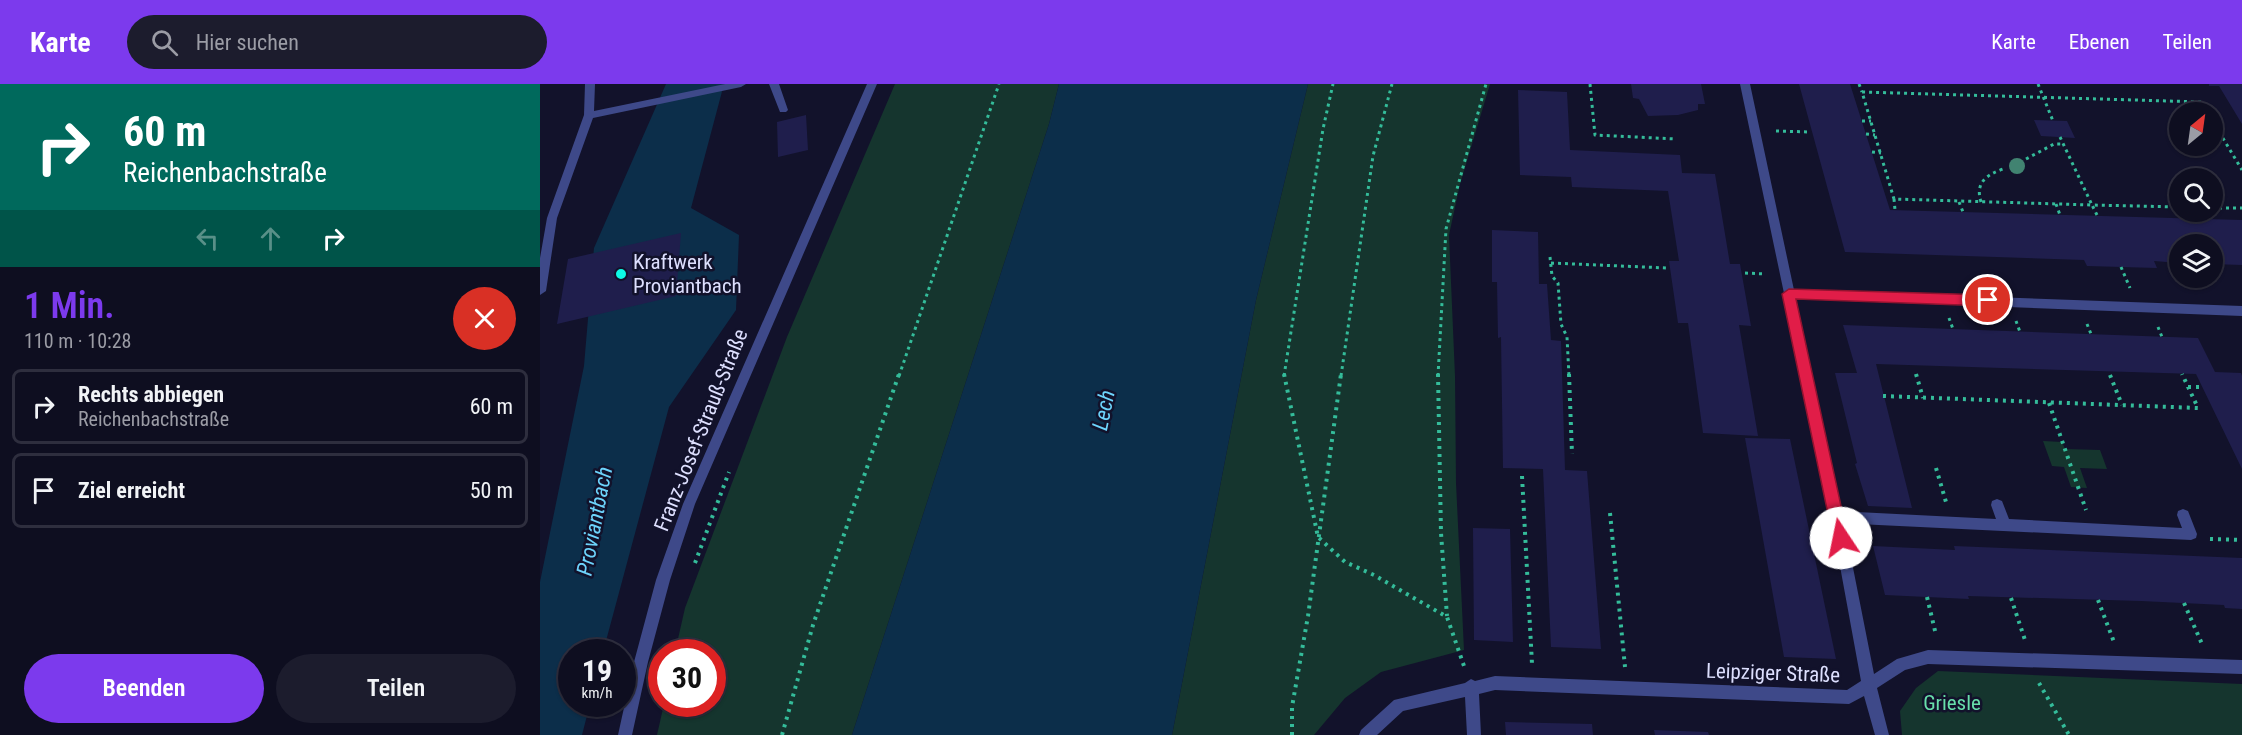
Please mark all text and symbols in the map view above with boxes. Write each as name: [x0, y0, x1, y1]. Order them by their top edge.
search box: [127, 15, 547, 69]
text: Karte: [30, 26, 91, 59]
icon: search: [148, 26, 181, 59]
text: Hier suchen: [196, 30, 299, 55]
text: Karte: [1991, 30, 2036, 54]
text: Ebenen: [2069, 30, 2130, 54]
text: Teilen: [2163, 30, 2212, 54]
north arrow: [2169, 102, 2223, 156]
map controls: [2169, 102, 2223, 288]
text: 60 m: [123, 107, 206, 156]
icon: right: [24, 108, 102, 186]
text: Reichenbachstraße: [123, 157, 327, 189]
button: search: [2169, 168, 2223, 222]
icon: left: [191, 222, 224, 255]
icon: ahead: [254, 222, 287, 255]
icon: right: [317, 222, 350, 255]
button: layers: [2169, 234, 2223, 288]
place label: Kraftwerk Proviantbach: [633, 250, 742, 298]
marker: Kraftwerk Proviantbach: [614, 267, 628, 281]
pin: [1962, 274, 2013, 325]
icon: arrive: [1971, 283, 2004, 316]
text: 1 Min.: [24, 285, 114, 327]
button: close: [453, 287, 516, 350]
street label: Franz-Josef-Strauß-Straße: [649, 325, 753, 535]
text: 110 m · 10:28: [24, 329, 131, 353]
text: Rechts abbiegen: [78, 382, 224, 407]
water label: Lech: [1087, 388, 1120, 432]
icon: right: [27, 390, 60, 423]
text: 60 m: [470, 394, 513, 419]
text: Reichenbachstraße: [78, 407, 229, 431]
water label: Proviantbach: [572, 464, 617, 578]
icon: arrive: [27, 474, 60, 507]
text: Ziel erreicht: [78, 478, 185, 503]
text: 50 m: [470, 478, 513, 503]
position arrow: [1809, 506, 1873, 570]
speed limit sign: 30: [648, 639, 726, 717]
text: 19: [582, 653, 612, 688]
button: Beenden: [24, 654, 264, 723]
button: Teilen: [276, 654, 516, 723]
street label: Leipziger Straße: [1705, 659, 1841, 687]
text: km/h: [582, 684, 612, 702]
park label: Griesle: [1923, 691, 1981, 715]

